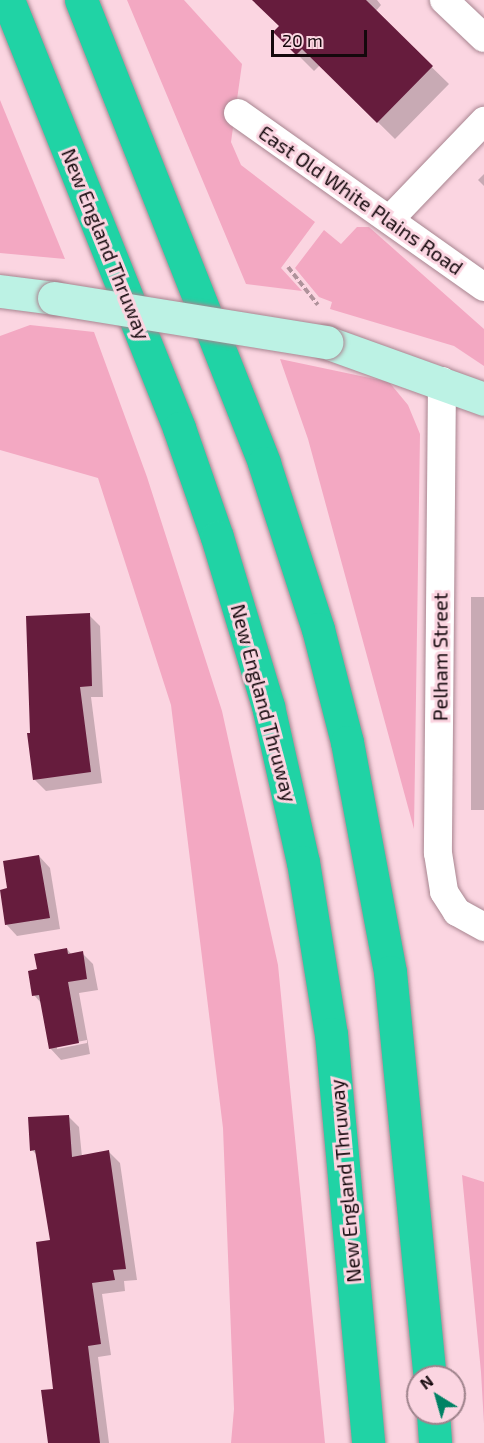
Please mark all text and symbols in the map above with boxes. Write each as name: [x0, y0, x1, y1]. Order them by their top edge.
scale bar: [274, 18, 370, 56]
text: 20 m: [282, 29, 323, 51]
street label: East Old White Plains Road: [254, 120, 468, 280]
street label: New England Thruway: [57, 145, 155, 343]
street label: Pelham Street: [428, 593, 452, 721]
street label: New England Thruway: [226, 601, 302, 805]
street label: New England Thruway: [324, 1078, 366, 1284]
north arrow: [406, 1365, 466, 1425]
text: N: [416, 1371, 436, 1393]

